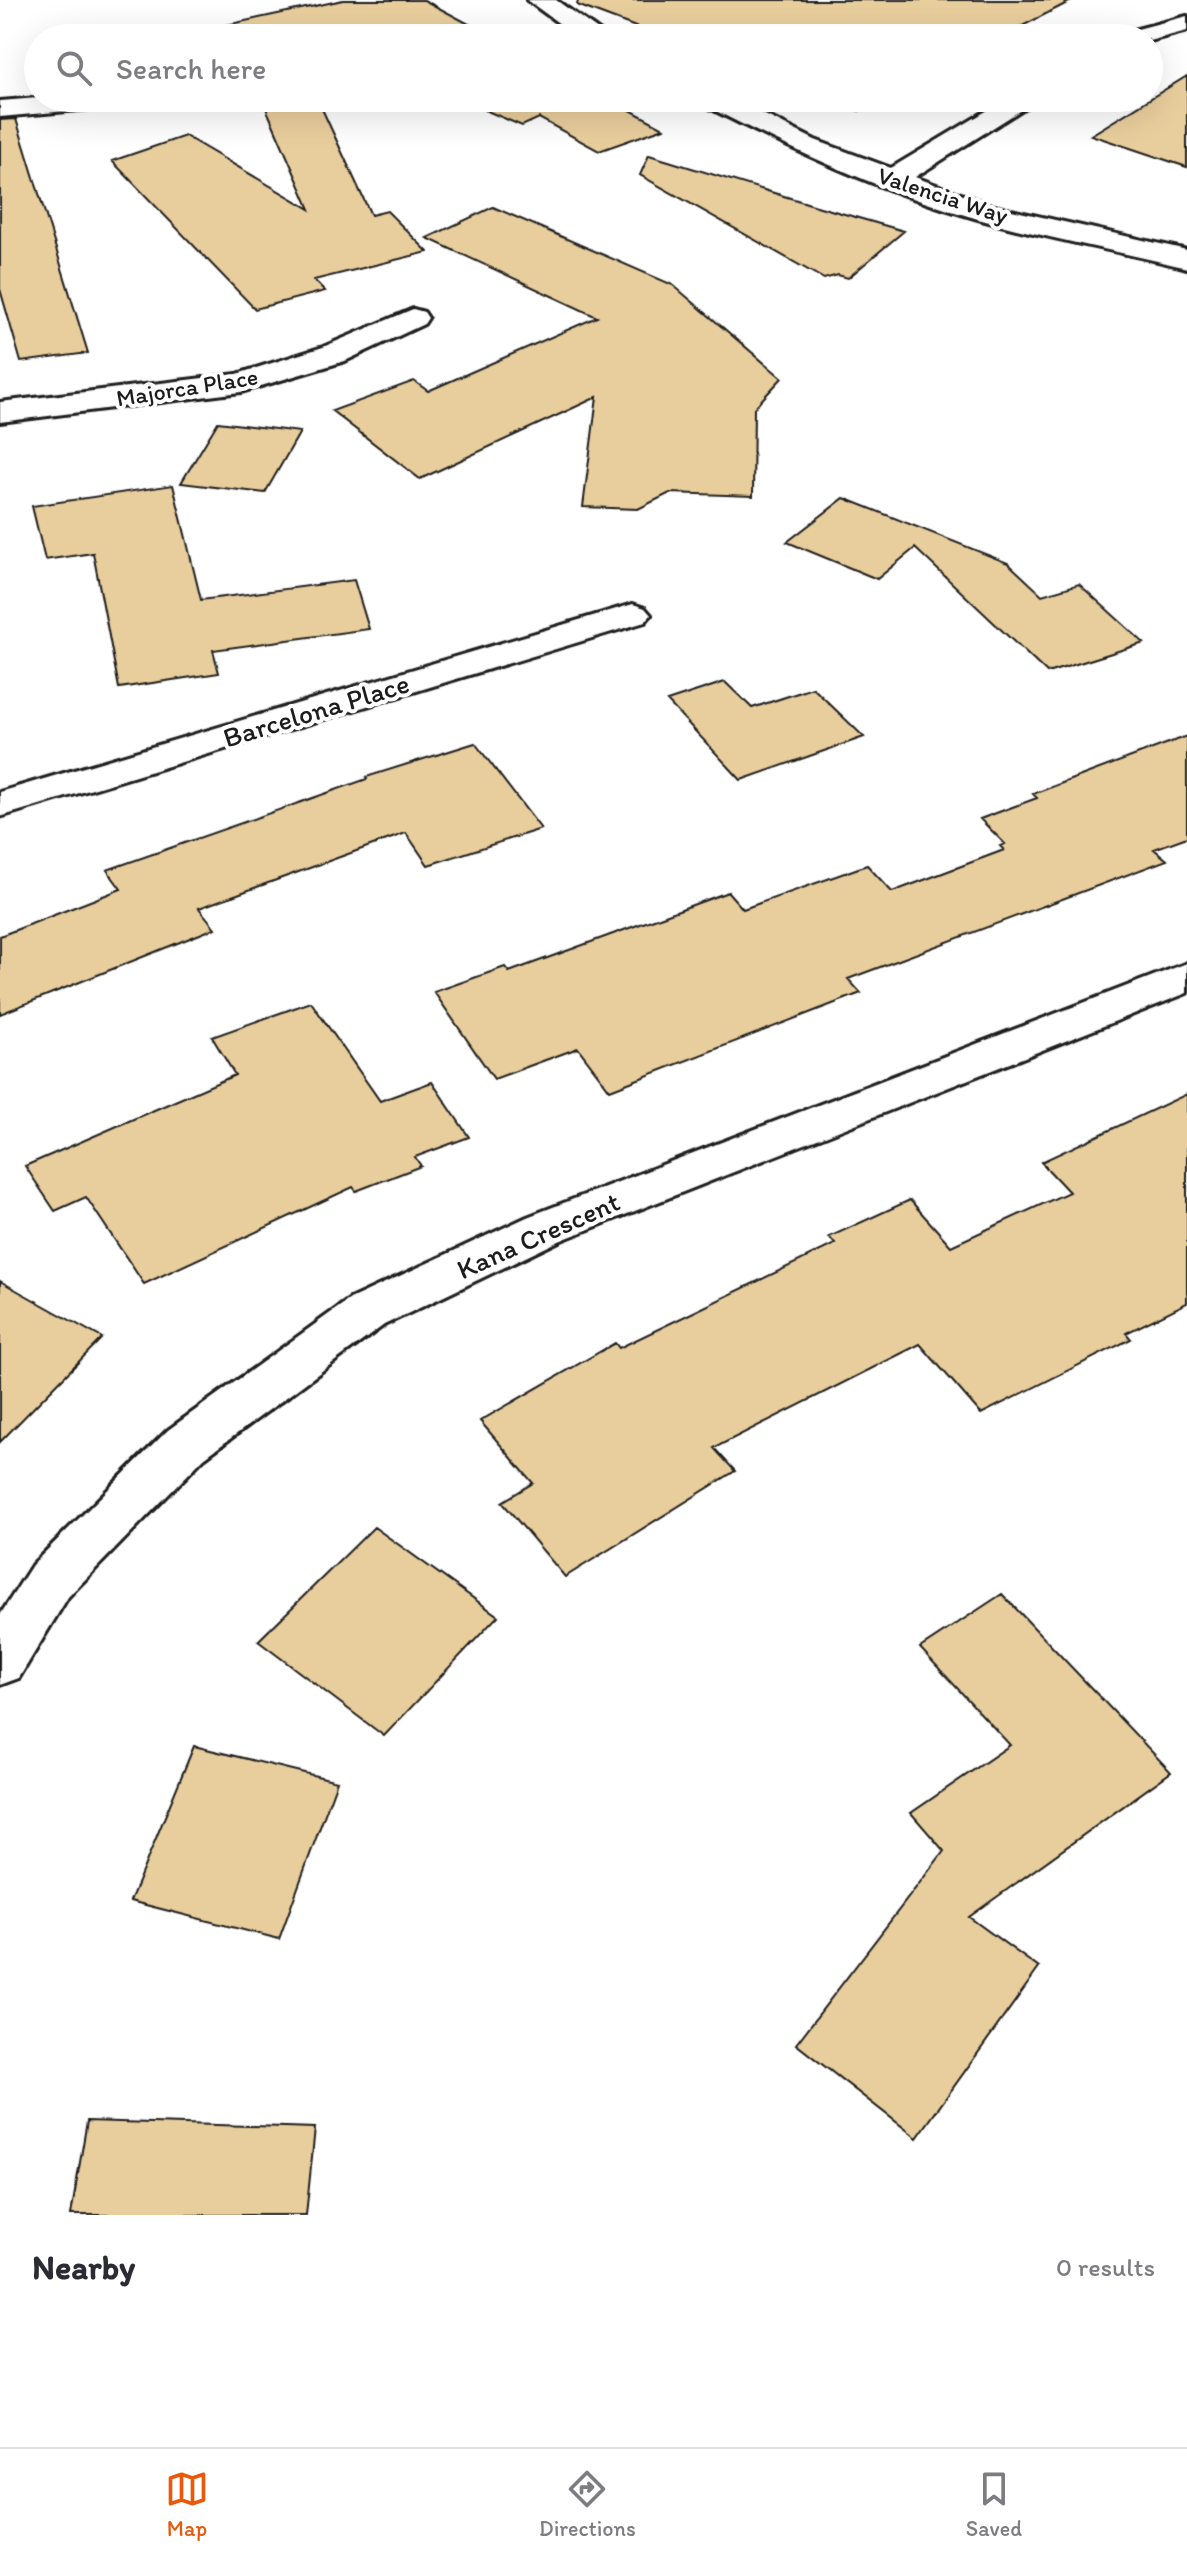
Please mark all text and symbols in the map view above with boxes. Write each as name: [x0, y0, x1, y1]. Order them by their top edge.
search box: [24, 24, 1163, 112]
icon: search: [52, 46, 96, 90]
text: Search here: [116, 50, 266, 87]
street label: Valencia Way: [874, 160, 1012, 230]
street label: Majorca Place: [114, 361, 260, 413]
street label: Barcelona Place: [219, 666, 413, 754]
street label: Kana Crescent: [451, 1184, 625, 1286]
text: Nearby: [32, 2247, 135, 2288]
text: 0 results: [1056, 2251, 1155, 2283]
tab: Map: [165, 2467, 209, 2542]
tab: Directions: [539, 2467, 636, 2542]
tab: Saved: [966, 2467, 1022, 2542]

